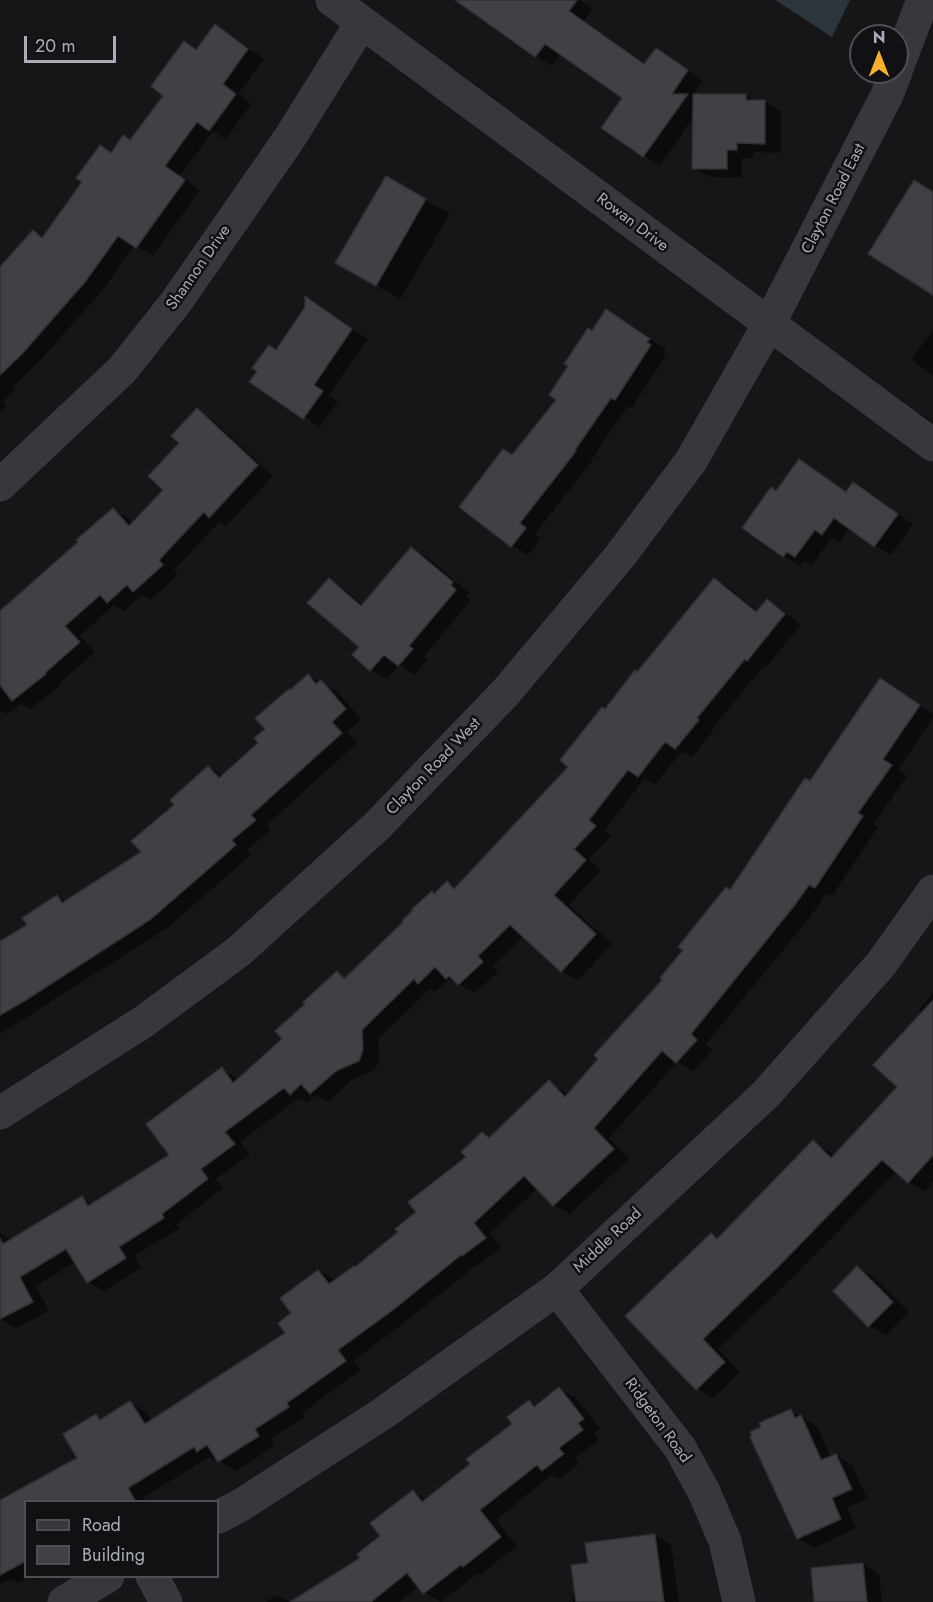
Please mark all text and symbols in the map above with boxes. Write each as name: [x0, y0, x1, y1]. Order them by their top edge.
scale bar: [27, 24, 118, 62]
north arrow: [849, 24, 909, 84]
text: N: [873, 26, 885, 49]
text: 20 m: [35, 33, 75, 59]
street label: Clayton Road East: [798, 141, 870, 257]
street label: Rowan Drive: [592, 190, 672, 256]
street label: Shannon Drive: [163, 222, 235, 314]
street label: Clayton Road West: [383, 714, 485, 820]
street label: Middle Road: [570, 1204, 646, 1278]
street label: Ridgeton Road: [620, 1375, 694, 1467]
legend: [24, 1500, 219, 1578]
text: Road: [82, 1512, 121, 1538]
text: Building: [82, 1542, 145, 1568]

